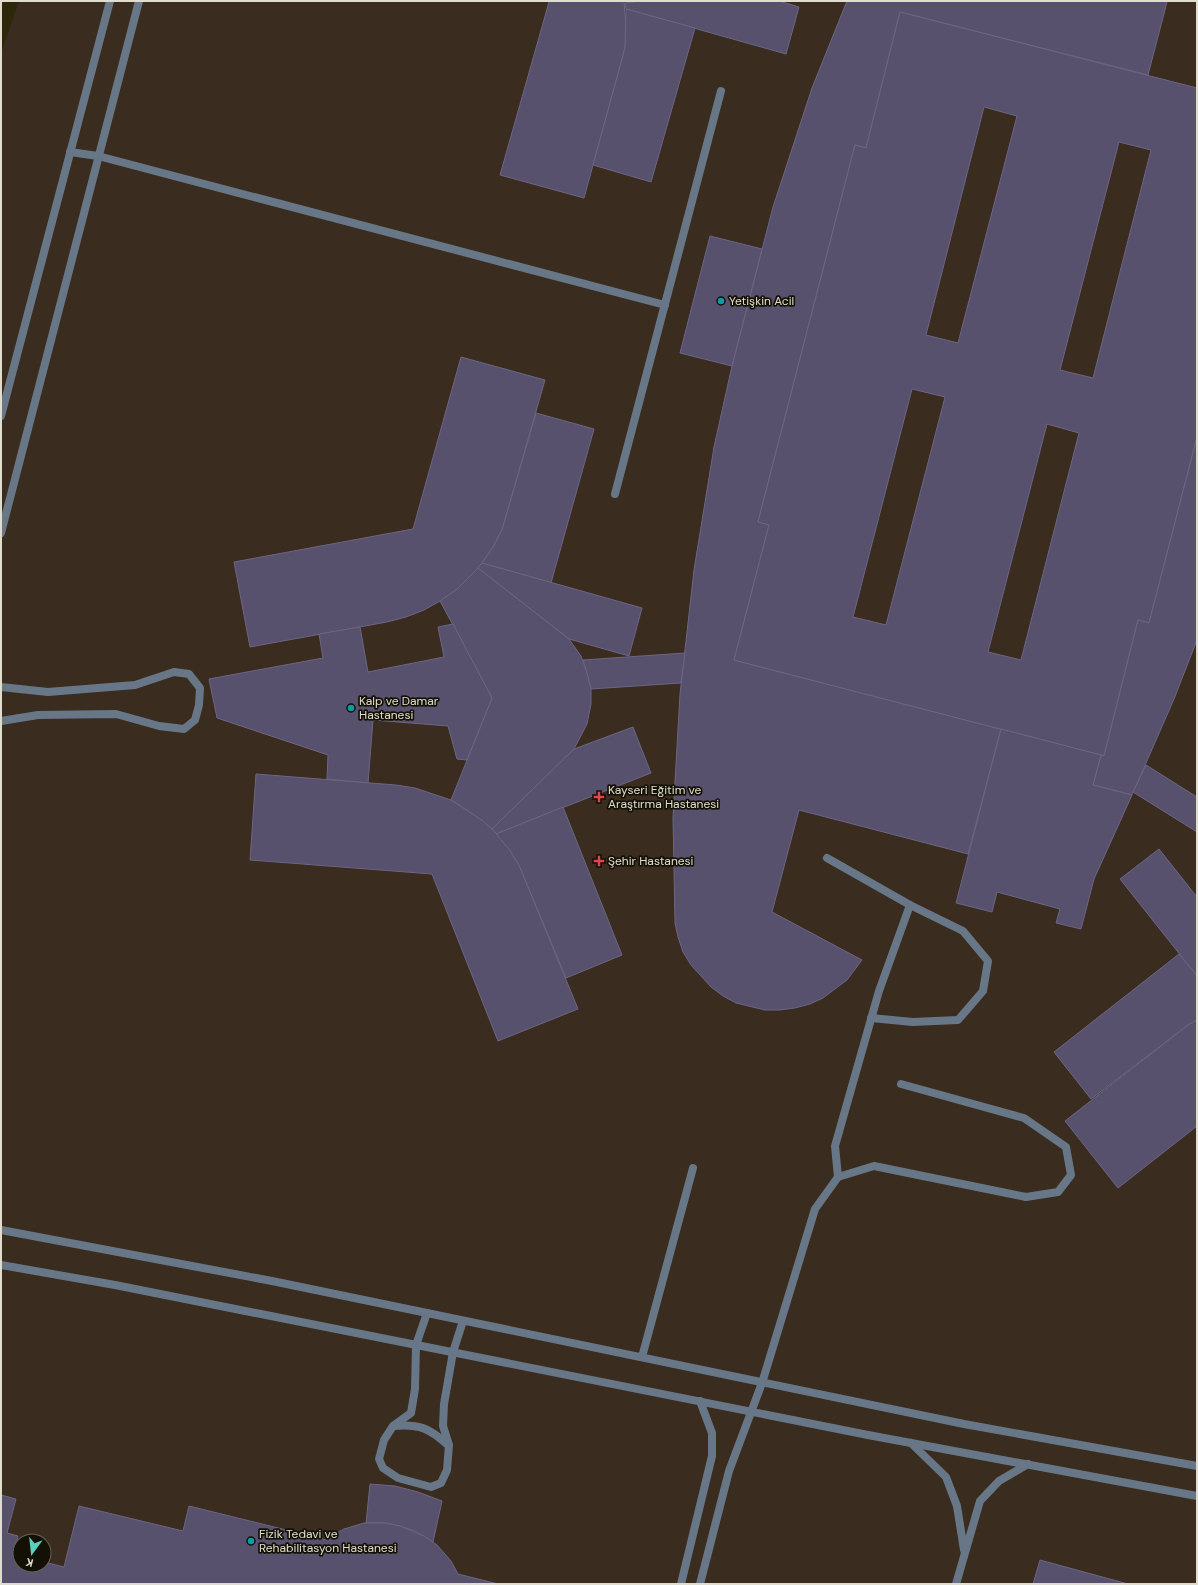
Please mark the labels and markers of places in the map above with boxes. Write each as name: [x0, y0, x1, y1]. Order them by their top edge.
place label: Yetişkin Acil: [729, 293, 794, 309]
marker: Yetişkin Acil: [716, 296, 726, 306]
place label: Kalp ve Damar Hastanesi: [359, 693, 439, 723]
marker: Kalp ve Damar Hastanesi: [346, 703, 356, 713]
place label: Kayseri Eğitim ve Araştırma Hastanesi: [608, 782, 719, 812]
marker: Kayseri Eğitim ve Araştırma Hastanesi: [593, 791, 605, 803]
place label: Şehir Hastanesi: [608, 853, 694, 869]
marker: Şehir Hastanesi: [593, 855, 605, 867]
place label: Fizik Tedavi ve Rehabilitasyon Hastanesi: [259, 1526, 397, 1556]
marker: Fizik Tedavi ve Rehabilitasyon Hastanesi: [246, 1536, 256, 1546]

